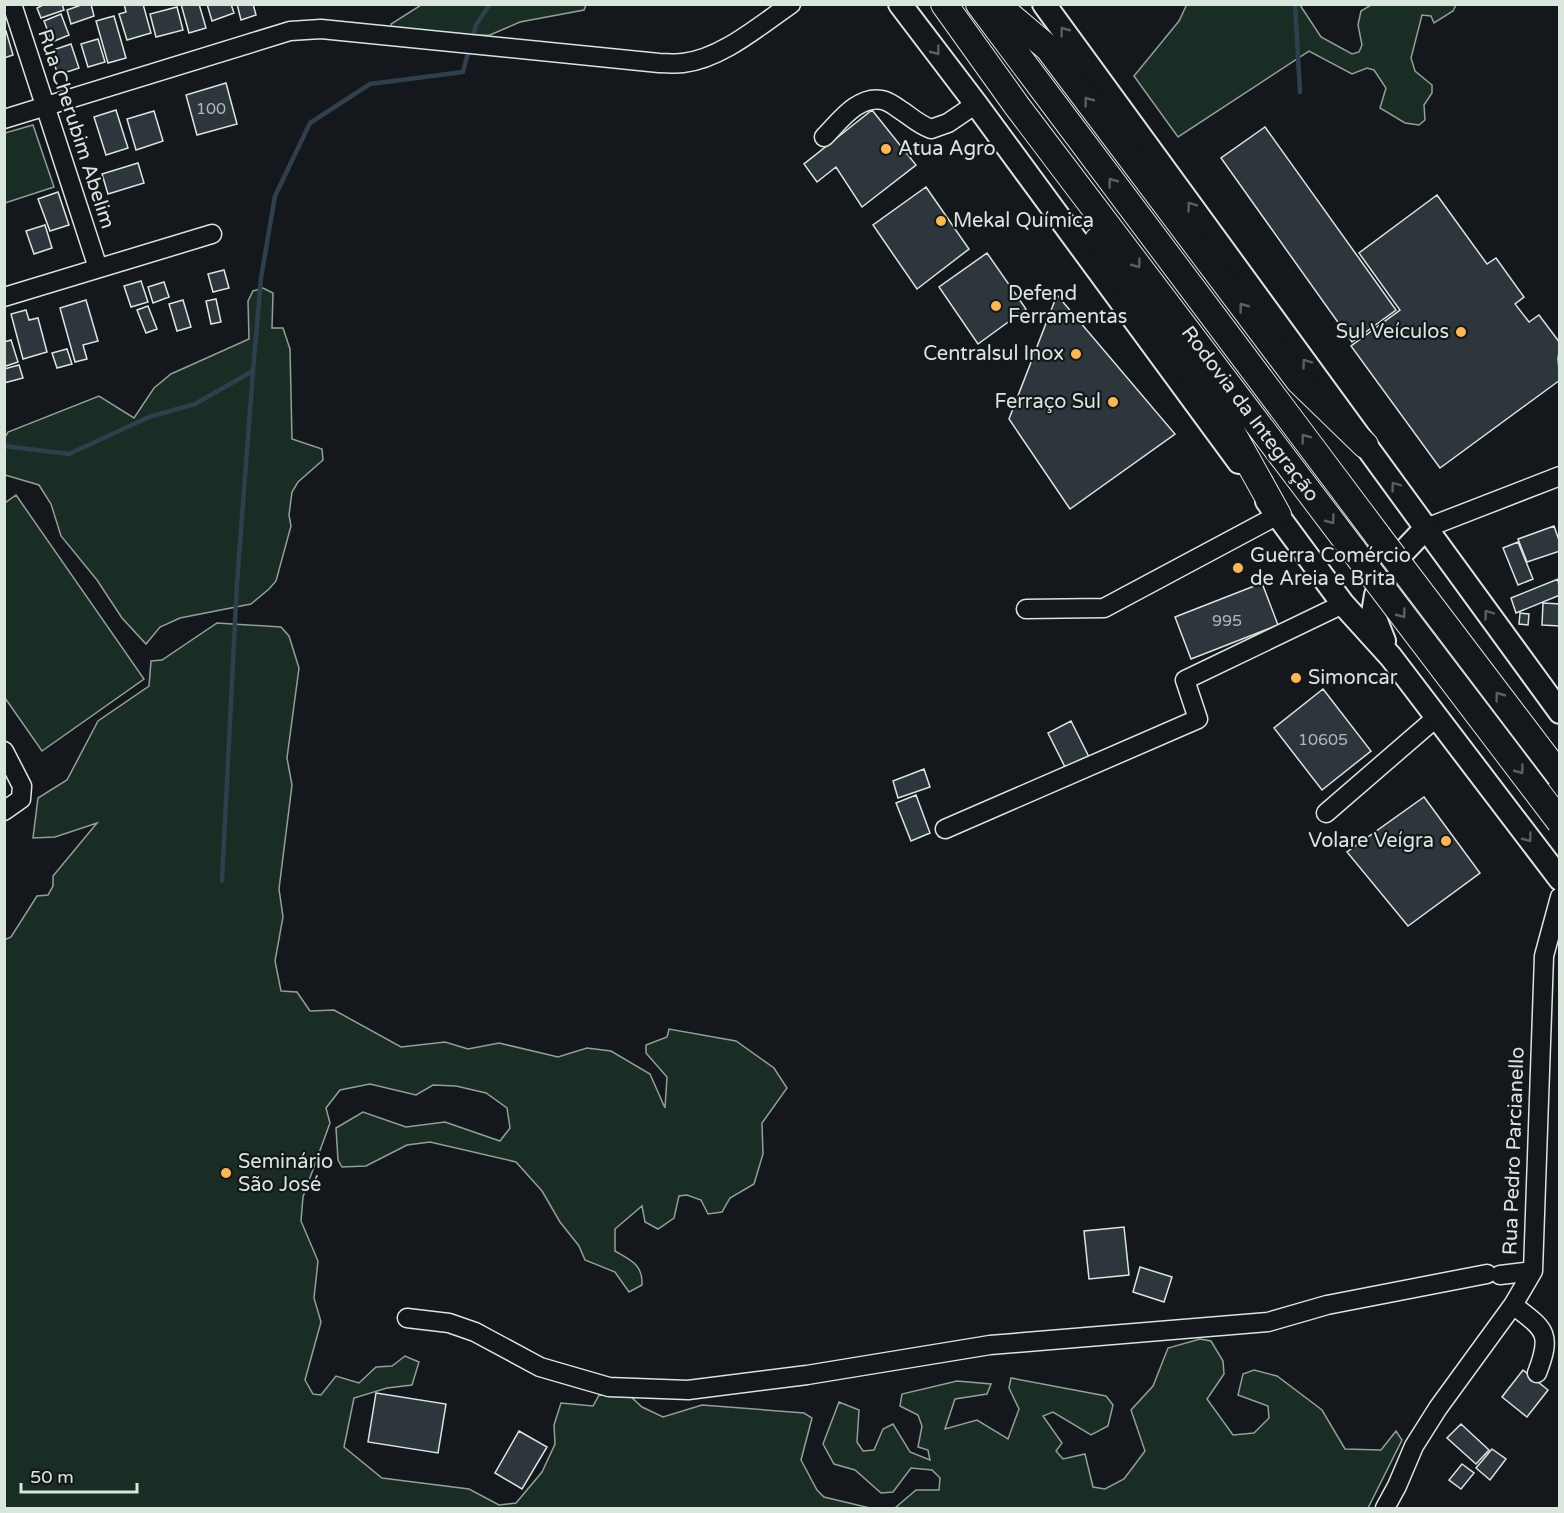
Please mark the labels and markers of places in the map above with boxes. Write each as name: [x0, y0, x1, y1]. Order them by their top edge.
place label: Atua Agro: [898, 137, 996, 161]
marker: Atua Agro: [879, 142, 893, 156]
place label: Mekal Química: [953, 209, 1094, 233]
marker: Mekal Química: [934, 214, 948, 228]
place label: Defend Ferramentas: [1008, 282, 1127, 329]
marker: Defend Ferramentas: [989, 299, 1003, 313]
place label: Sul Veículos: [1336, 320, 1449, 344]
marker: Sul Veículos: [1454, 325, 1468, 339]
place label: Centralsul Inox: [923, 342, 1064, 366]
marker: Centralsul Inox: [1069, 347, 1083, 361]
place label: Ferraço Sul: [995, 390, 1101, 414]
marker: Ferraço Sul: [1106, 395, 1120, 409]
place label: Guerra Comércio de Areia e Brita: [1250, 544, 1411, 591]
marker: Guerra Comércio de Areia e Brita: [1231, 561, 1245, 575]
place label: Simoncar: [1308, 666, 1398, 690]
marker: Simoncar: [1289, 671, 1303, 685]
place label: Volare Veígra: [1308, 829, 1434, 853]
marker: Volare Veígra: [1439, 834, 1453, 848]
place label: Seminário São José: [238, 1150, 333, 1197]
marker: Seminário São José: [219, 1166, 233, 1180]

